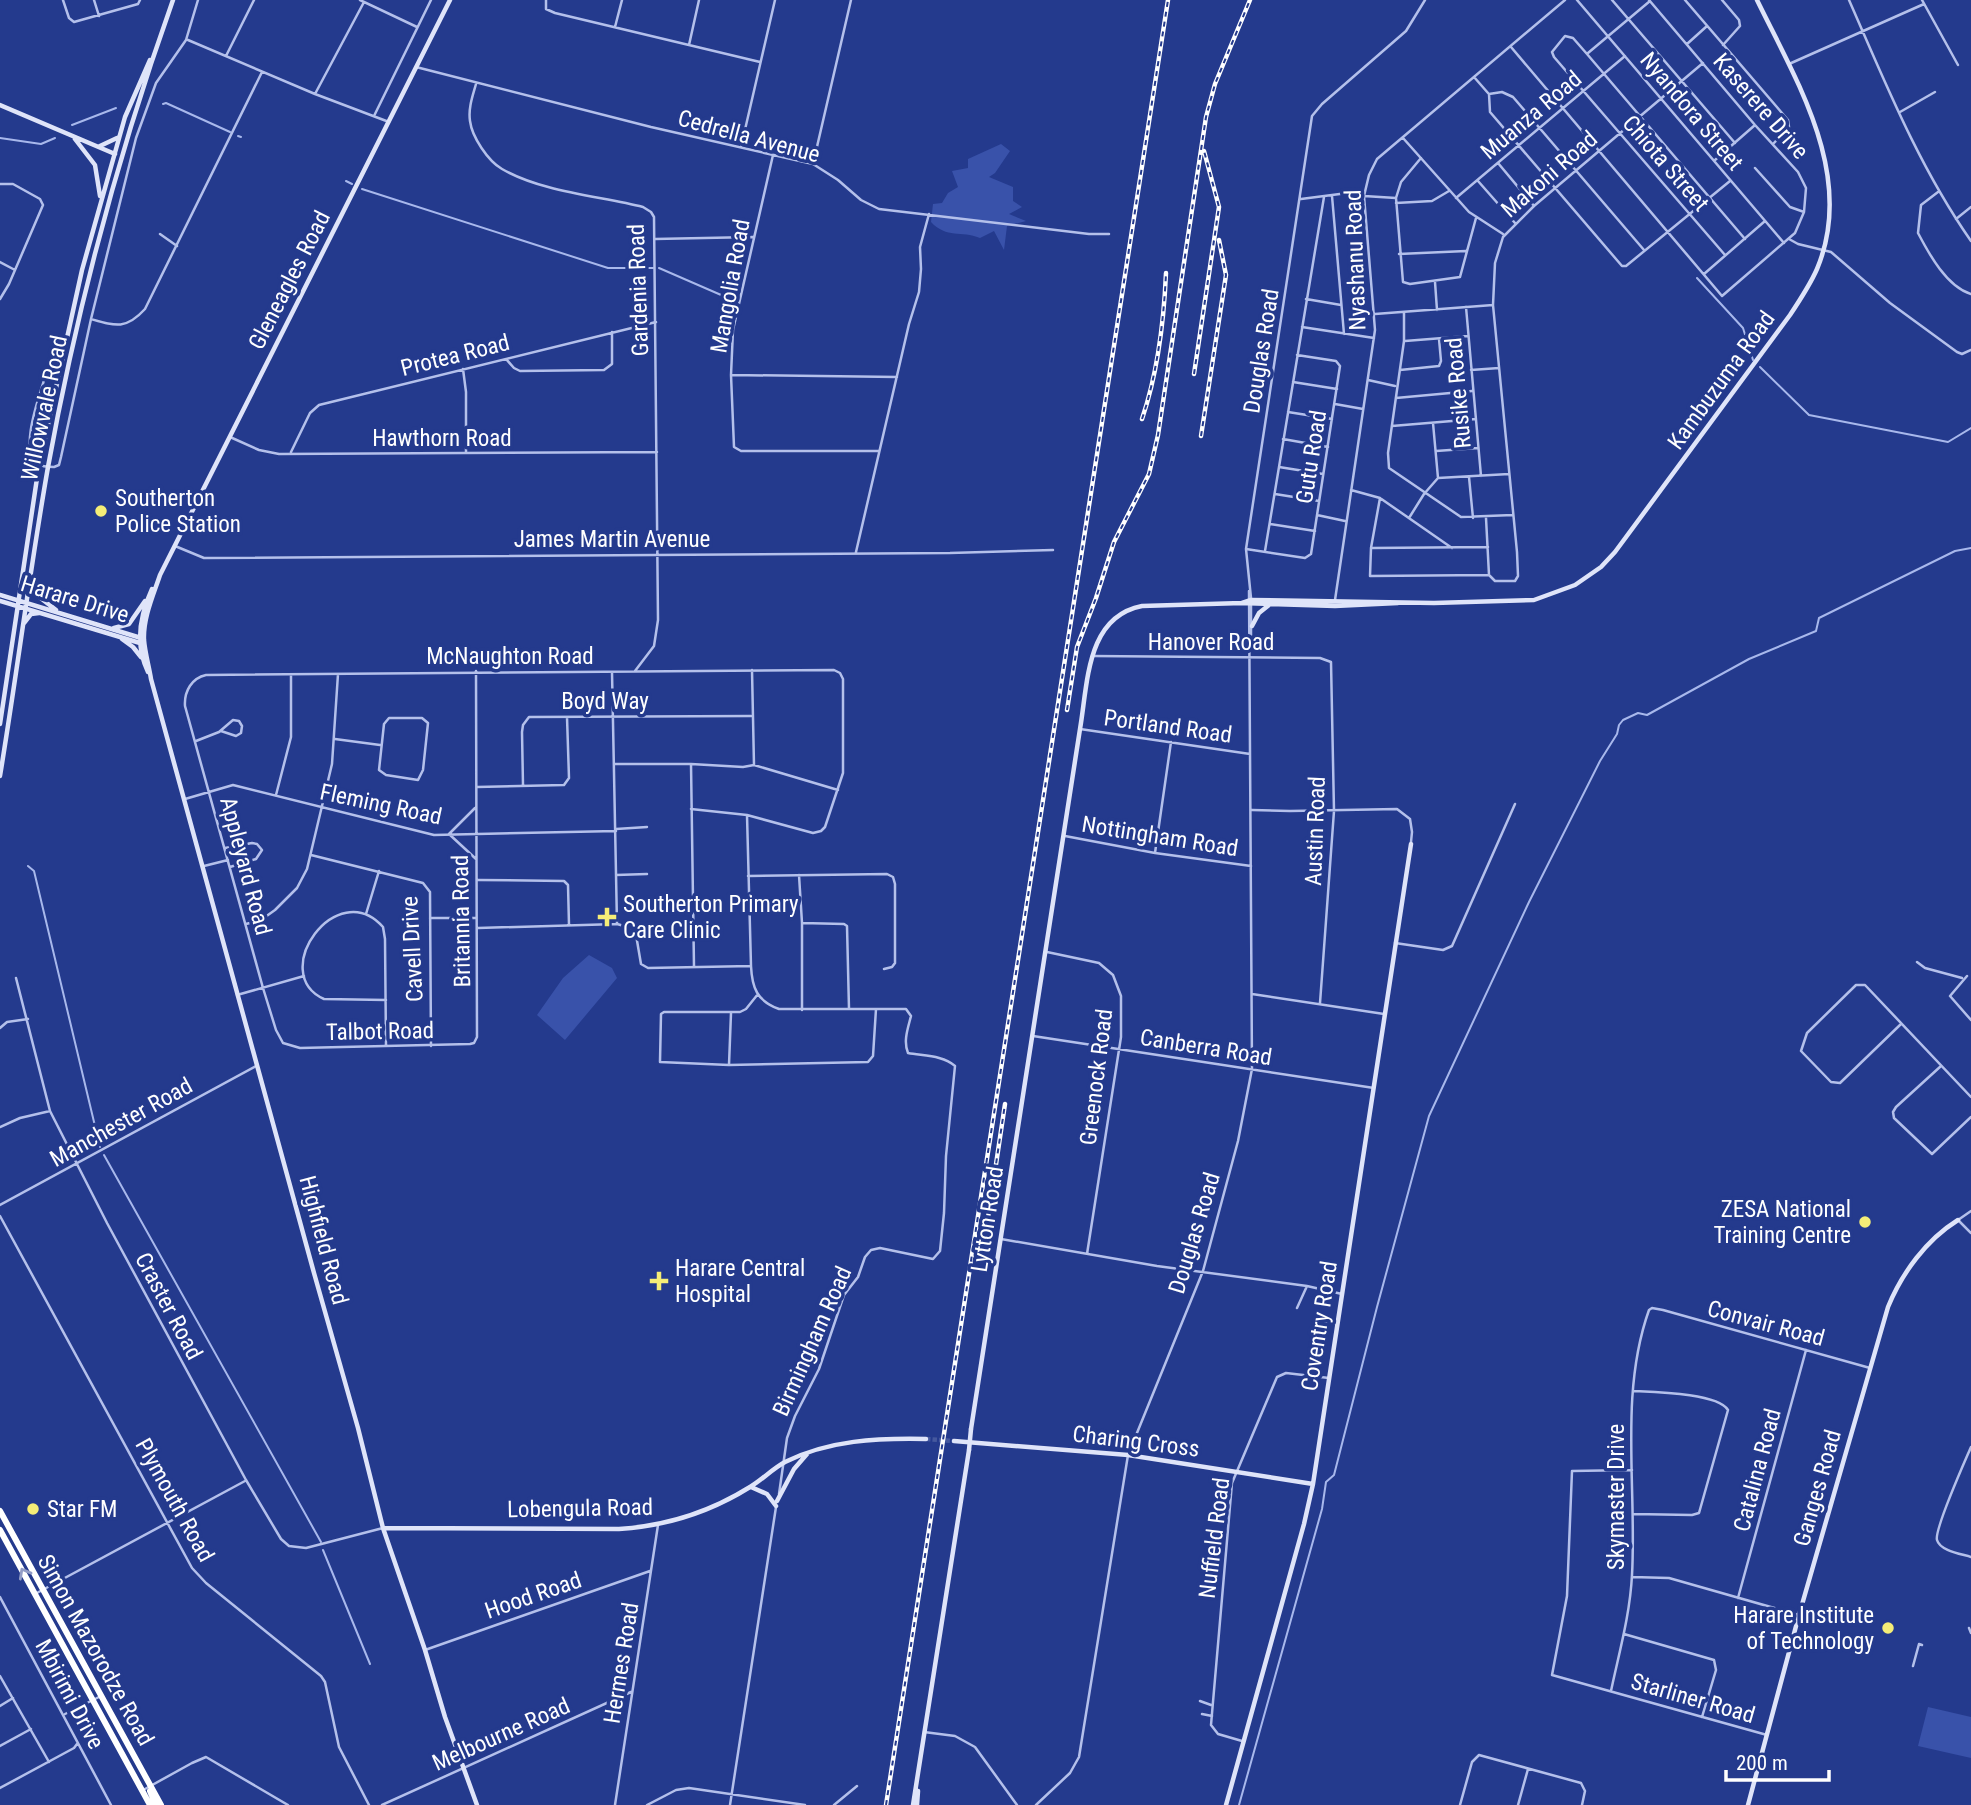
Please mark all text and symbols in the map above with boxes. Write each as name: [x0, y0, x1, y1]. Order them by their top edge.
street label: Nyandora Street: [1635, 47, 1749, 176]
street label: Kaserere Drive: [1707, 48, 1814, 165]
street label: Muanza Road: [1475, 65, 1587, 165]
street label: Cedrella Avenue: [675, 105, 823, 168]
street label: Chiota Street: [1617, 110, 1715, 217]
street label: Makoni Road: [1496, 125, 1603, 223]
street label: Nyashanu Road: [1340, 189, 1371, 331]
street label: Gleneagles Road: [243, 206, 336, 354]
street label: Mangolia Road: [705, 217, 756, 355]
street label: Gardenia Road: [623, 223, 654, 357]
street label: Douglas Road: [1238, 287, 1285, 415]
street label: Kambuzuma Road: [1662, 306, 1781, 455]
street label: Protea Road: [398, 329, 512, 382]
street label: Willowvale Road: [16, 333, 73, 483]
street label: Rusike Road: [1440, 336, 1477, 450]
street label: Gutu Road: [1291, 408, 1332, 506]
street label: Hawthorn Road: [372, 425, 512, 452]
place label: Southerton Police Station: [115, 485, 241, 538]
marker: Southerton Police Station: [93, 503, 109, 519]
street label: James Martin Avenue: [514, 526, 710, 553]
street label: Harare Drive: [18, 570, 132, 629]
street label: Hanover Road: [1148, 629, 1274, 656]
street label: McNaughton Road: [426, 643, 594, 670]
street label: Boyd Way: [561, 688, 649, 715]
street label: Portland Road: [1102, 704, 1234, 749]
street label: Austin Road: [1300, 776, 1331, 886]
street label: Fleming Road: [318, 778, 444, 831]
street label: Appleyard Road: [214, 794, 277, 938]
street label: Nottingham Road: [1080, 811, 1240, 862]
street label: Britannia Road: [447, 854, 476, 988]
place label: Southerton Primary Care Clinic: [623, 891, 799, 944]
street label: Cavell Drive: [396, 895, 429, 1003]
marker: Southerton Primary Care Clinic: [597, 907, 617, 927]
street label: Greenock Road: [1075, 1007, 1118, 1147]
street label: Talbot Road: [326, 1017, 434, 1046]
street label: Canberra Road: [1138, 1024, 1274, 1071]
street label: Manchester Road: [45, 1072, 197, 1173]
street label: Lytton Road: [966, 1164, 1009, 1274]
street label: Douglas Road: [1163, 1169, 1226, 1297]
street label: Highfield Road: [293, 1173, 354, 1307]
place label: ZESA National Training Centre: [1713, 1196, 1851, 1249]
marker: ZESA National Training Centre: [1857, 1214, 1873, 1230]
street label: Craster Road: [129, 1248, 208, 1364]
place label: Harare Central Hospital: [675, 1255, 805, 1308]
street label: Coventry Road: [1296, 1259, 1343, 1393]
street label: Birmingham Road: [767, 1262, 857, 1420]
marker: Harare Central Hospital: [649, 1271, 669, 1291]
street label: Convair Road: [1704, 1295, 1827, 1352]
street label: Catalina Road: [1728, 1406, 1787, 1535]
street label: Charing Cross: [1071, 1420, 1201, 1463]
street label: Skymaster Drive: [1603, 1424, 1630, 1570]
street label: Ganges Road: [1788, 1427, 1847, 1549]
street label: Plymouth Road: [130, 1434, 220, 1567]
street label: Nuffield Road: [1194, 1476, 1235, 1600]
street label: Lobengula Road: [507, 1494, 653, 1523]
place label: Star FM: [47, 1496, 117, 1523]
marker: Star FM: [25, 1501, 41, 1517]
street label: Simon Mazorodze Road: [32, 1550, 159, 1750]
street label: Hood Road: [481, 1566, 585, 1625]
one-way arrow: [19, 1568, 32, 1580]
street label: Hermes Road: [599, 1601, 644, 1725]
place label: Harare Institute of Technology: [1733, 1602, 1874, 1655]
marker: Harare Institute of Technology: [1880, 1620, 1896, 1636]
street label: Mbirimi Drive: [29, 1635, 110, 1754]
street label: Starliner Road: [1628, 1668, 1758, 1729]
street label: Melbourne Road: [428, 1692, 574, 1777]
scale bar: [1726, 1738, 1829, 1782]
text: 200 m: [1736, 1751, 1788, 1775]

